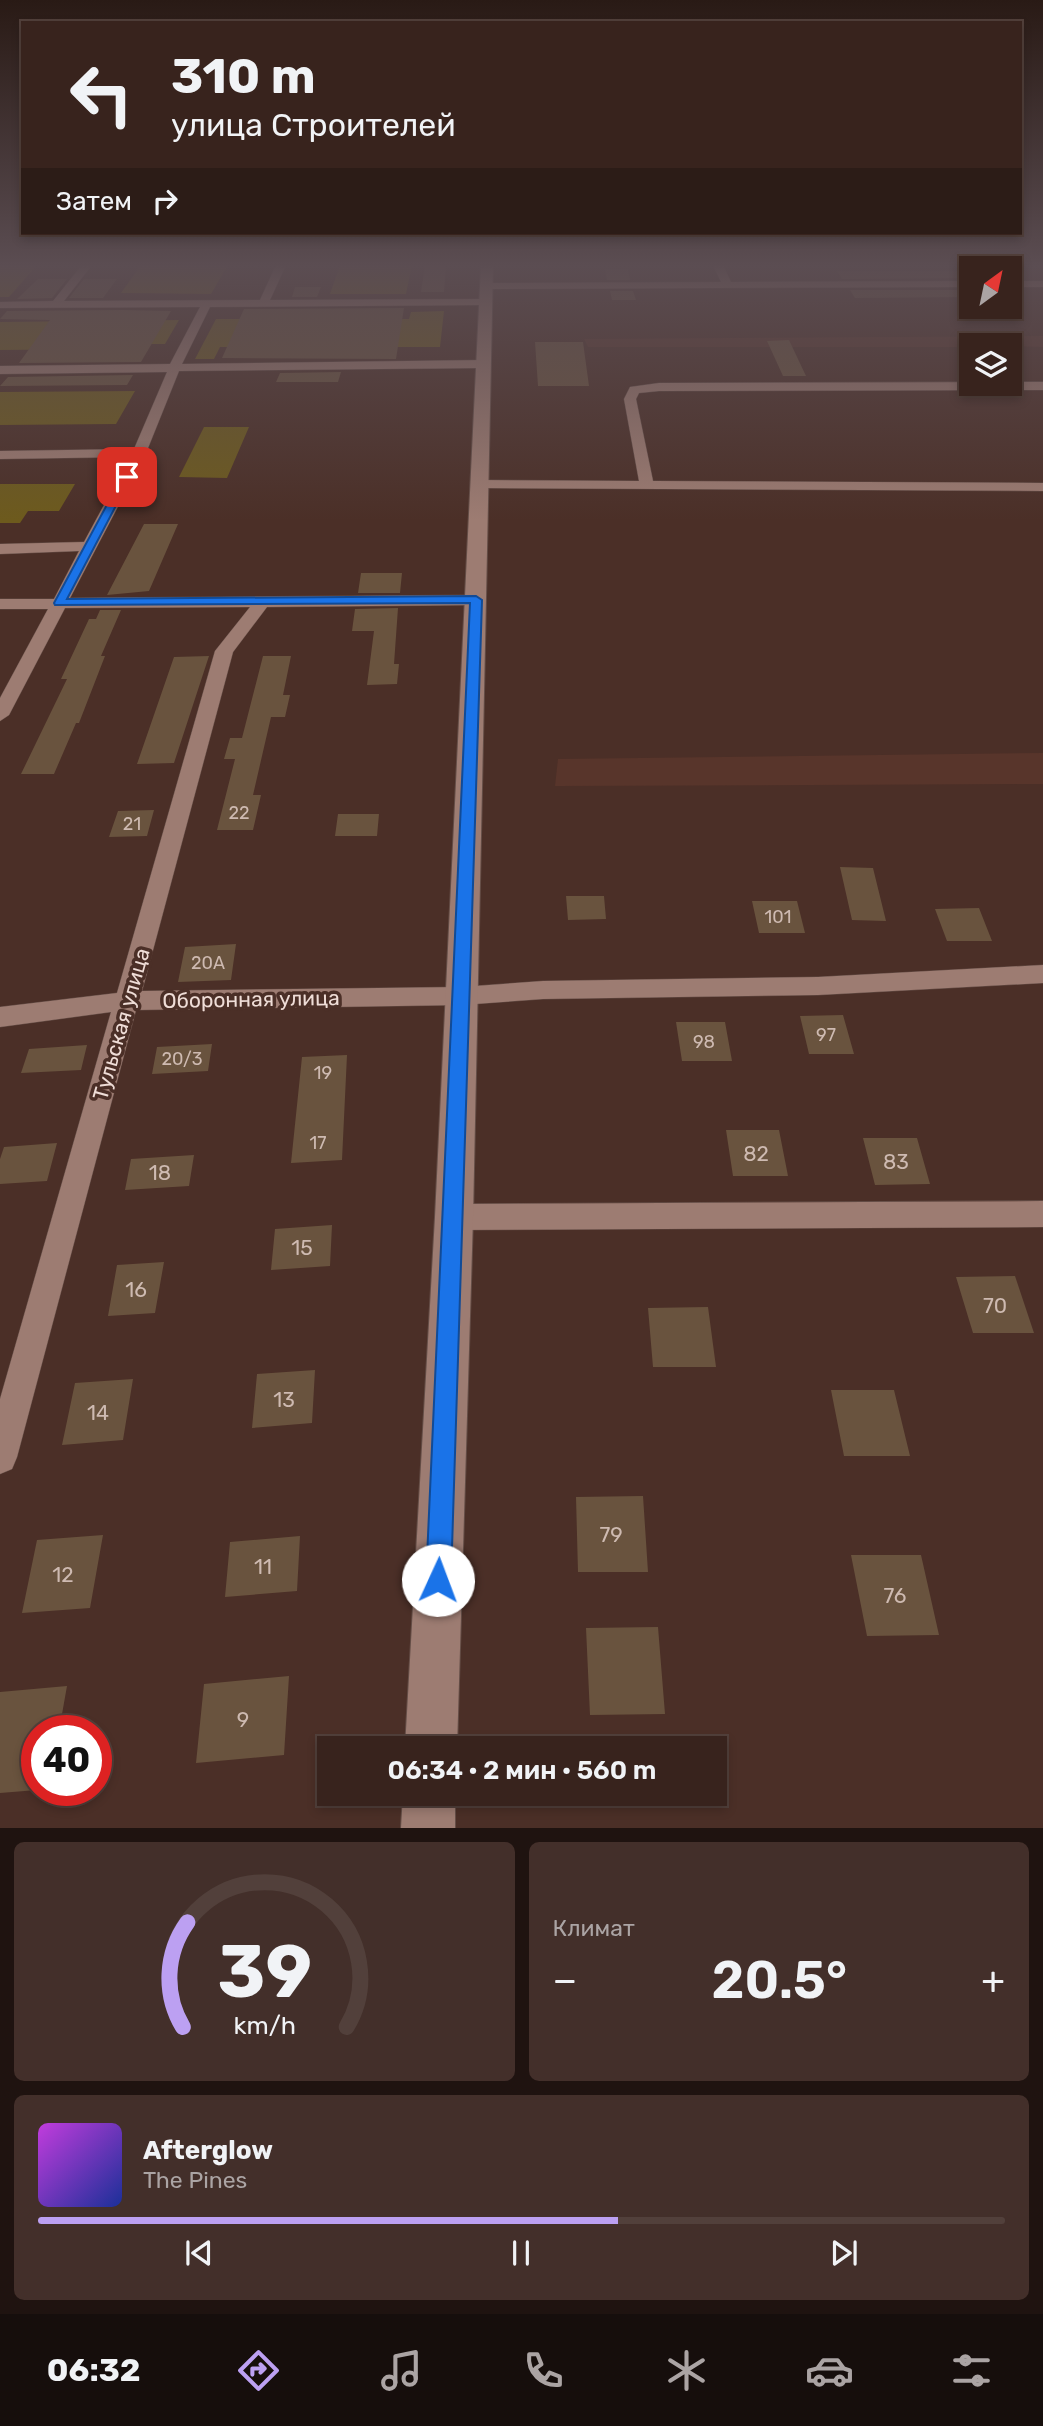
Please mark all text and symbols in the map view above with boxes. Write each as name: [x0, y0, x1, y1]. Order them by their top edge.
text: 310 m: [171, 47, 316, 105]
icon: left: [56, 49, 147, 140]
text: улица Строителей: [171, 106, 456, 144]
icon: right: [146, 182, 184, 220]
text: Затем: [56, 186, 132, 217]
north arrow: [959, 256, 1022, 318]
map controls: [959, 256, 1022, 396]
button: layers: [959, 333, 1022, 396]
pin: [97, 447, 157, 507]
icon: arrive: [108, 458, 146, 496]
house number: 22: [228, 802, 250, 824]
house number: 21: [123, 813, 141, 835]
house number: 101: [765, 906, 791, 928]
street label: Тульская улица: [87, 945, 155, 1103]
house number: 20А: [191, 952, 225, 974]
street label: Оборонная улица: [162, 985, 340, 1013]
house number: 97: [816, 1024, 836, 1046]
house number: 98: [693, 1031, 715, 1053]
house number: 20/3: [161, 1048, 203, 1070]
house number: 19: [314, 1062, 332, 1084]
house number: 17: [310, 1132, 326, 1154]
house number: 82: [743, 1141, 769, 1166]
house number: 83: [883, 1149, 909, 1174]
house number: 18: [149, 1160, 171, 1185]
house number: 15: [291, 1235, 313, 1260]
house number: 16: [125, 1277, 147, 1302]
house number: 70: [983, 1293, 1007, 1318]
house number: 13: [273, 1387, 295, 1412]
house number: 14: [87, 1400, 109, 1425]
house number: 79: [599, 1522, 623, 1547]
position arrow: [401, 1543, 475, 1617]
house number: 11: [254, 1554, 272, 1579]
house number: 12: [52, 1562, 74, 1587]
house number: 76: [884, 1583, 906, 1608]
house number: 9: [237, 1707, 249, 1732]
speed limit sign: 40: [21, 1715, 112, 1806]
text: 06:34 · 2 мин · 560 m: [388, 1755, 656, 1786]
text: Климат: [553, 1914, 635, 1942]
text: 39: [217, 1930, 312, 2016]
text: 20.5°: [712, 1949, 847, 2011]
text: −: [553, 1957, 577, 2003]
text: +: [981, 1957, 1005, 2003]
text: km/h: [233, 2011, 295, 2040]
text: Afterglow: [143, 2135, 273, 2166]
text: The Pines: [143, 2166, 247, 2194]
icon: previous: [180, 2234, 218, 2272]
icon: pause: [502, 2234, 540, 2272]
icon: next: [825, 2234, 863, 2272]
icon: directions: [234, 2346, 283, 2395]
icon: music: [377, 2346, 426, 2395]
icon: phone: [519, 2346, 568, 2395]
icon: climate: [662, 2346, 711, 2395]
icon: car: [805, 2346, 854, 2395]
icon: filters: [947, 2346, 996, 2395]
text: 06:32: [47, 2351, 141, 2389]

